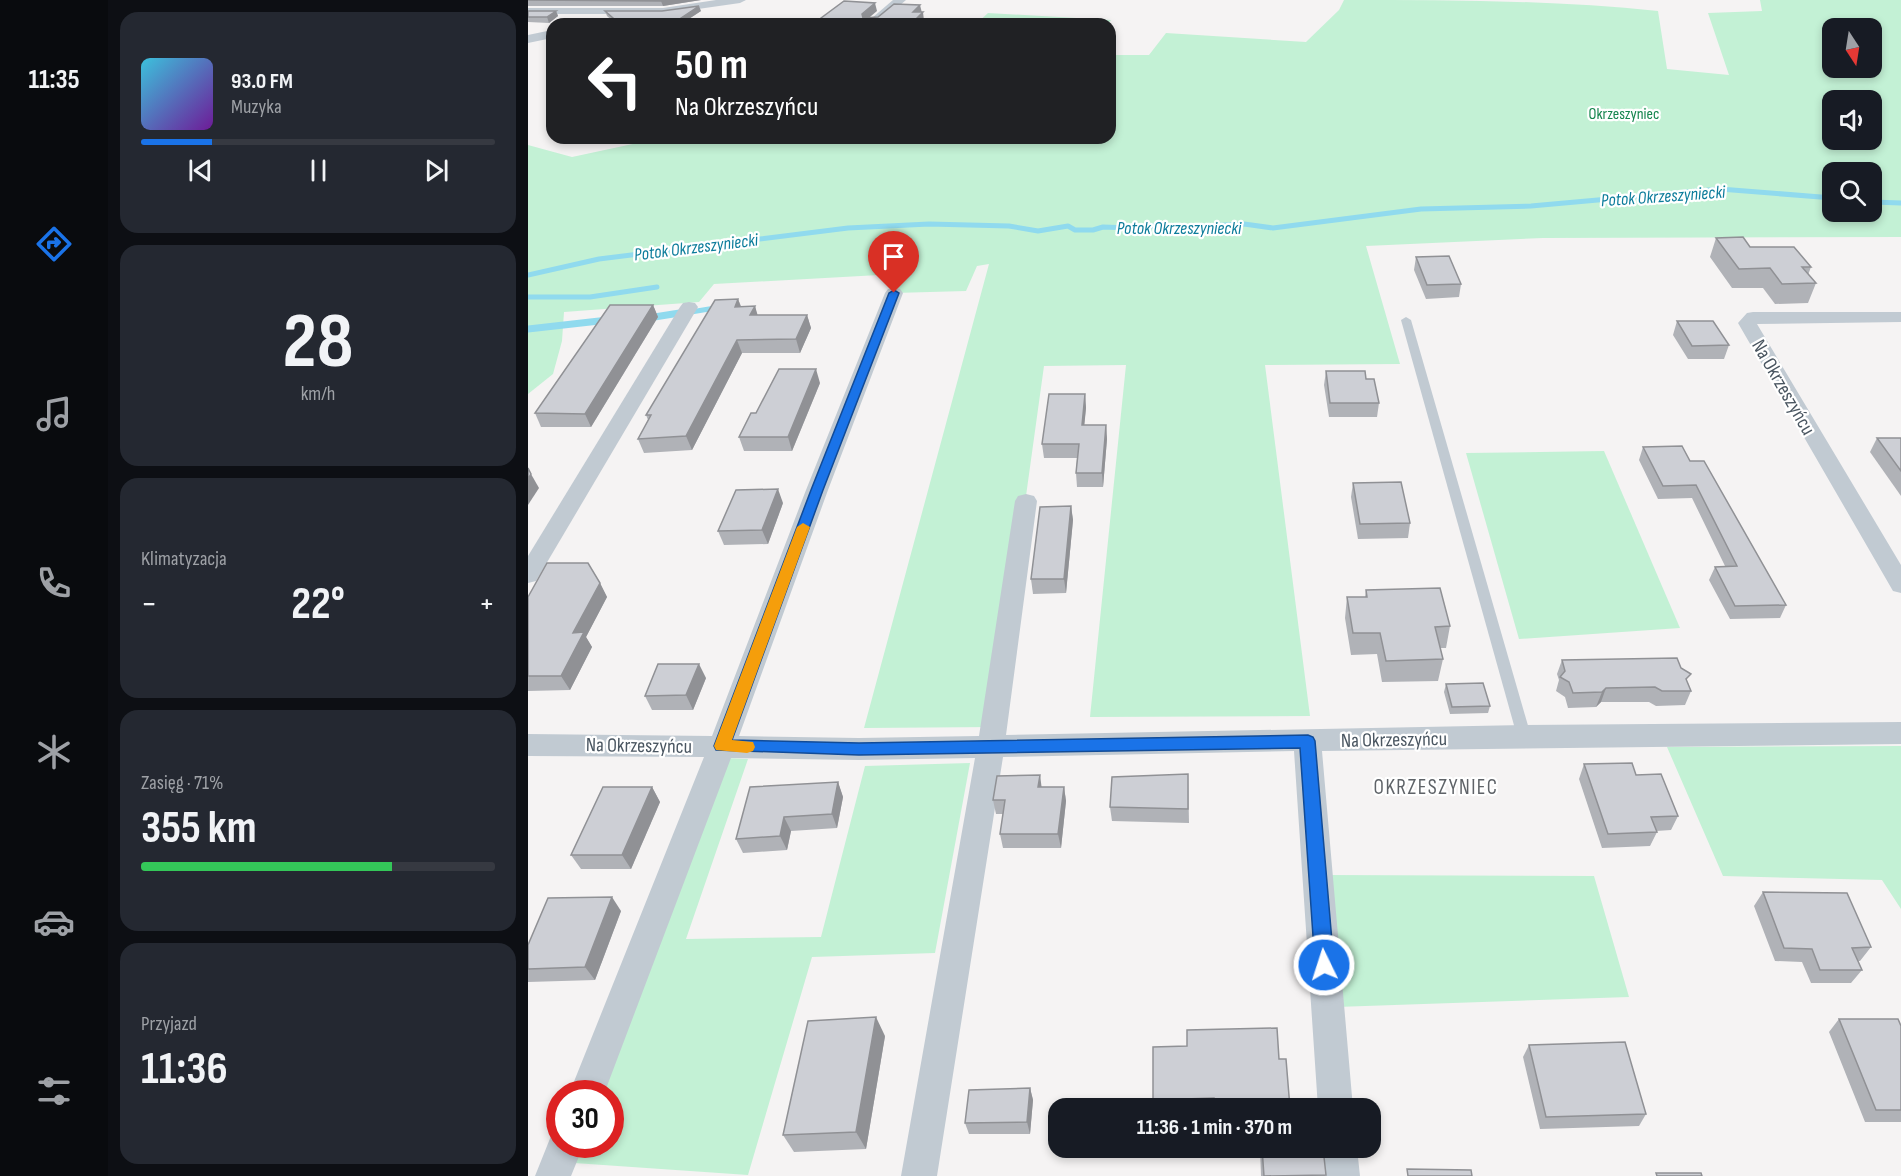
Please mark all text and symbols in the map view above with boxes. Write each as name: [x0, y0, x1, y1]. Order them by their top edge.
north arrow: [1822, 18, 1882, 78]
map controls: [1822, 18, 1882, 222]
text: 50 m: [675, 40, 748, 91]
icon: left: [576, 42, 654, 120]
text: 11:35: [28, 64, 80, 96]
text: 93.0 FM: [231, 68, 293, 95]
button: sound: [1822, 90, 1882, 150]
text: Na Okrzeszyńcu: [675, 91, 818, 123]
text: Muzyka: [231, 95, 282, 119]
park label: Okrzeszyniec: [1589, 105, 1659, 124]
icon: previous: [184, 154, 217, 187]
icon: pause: [302, 154, 335, 187]
icon: next: [420, 154, 453, 187]
button: search: [1822, 162, 1882, 222]
water label: Potok Okrzeszyniecki: [1600, 182, 1727, 211]
water label: Potok Okrzeszyniecki: [1117, 218, 1242, 239]
icon: directions: [33, 223, 75, 265]
water label: Potok Okrzeszyniecki: [633, 229, 760, 266]
pin: [868, 231, 919, 293]
icon: arrive: [877, 240, 910, 273]
text: 28: [283, 296, 353, 389]
street label: Na Okrzeszyńcu: [1746, 336, 1820, 439]
text: km/h: [301, 382, 335, 406]
icon: music: [33, 393, 75, 435]
text: Klimatyzacja: [141, 547, 227, 571]
icon: phone: [33, 562, 75, 604]
text: 22°: [291, 577, 345, 632]
text: −: [141, 584, 157, 624]
text: +: [479, 584, 495, 624]
street label: Na Okrzeszyńcu: [1341, 727, 1447, 753]
icon: climate: [33, 731, 75, 773]
street label: Na Okrzeszyńcu: [586, 733, 692, 759]
text: Zasięg · 71%: [141, 771, 224, 795]
district label: OKRZESZYNIEC: [1374, 775, 1498, 800]
text: 355 km: [141, 801, 257, 856]
icon: car: [33, 901, 75, 943]
position arrow: [1292, 933, 1356, 997]
text: Przyjazd: [141, 1012, 197, 1036]
text: 11:36: [141, 1042, 228, 1097]
icon: filters: [33, 1070, 75, 1112]
speed limit sign: 30: [546, 1080, 624, 1158]
text: 11:36 · 1 min · 370 m: [1137, 1114, 1292, 1141]

